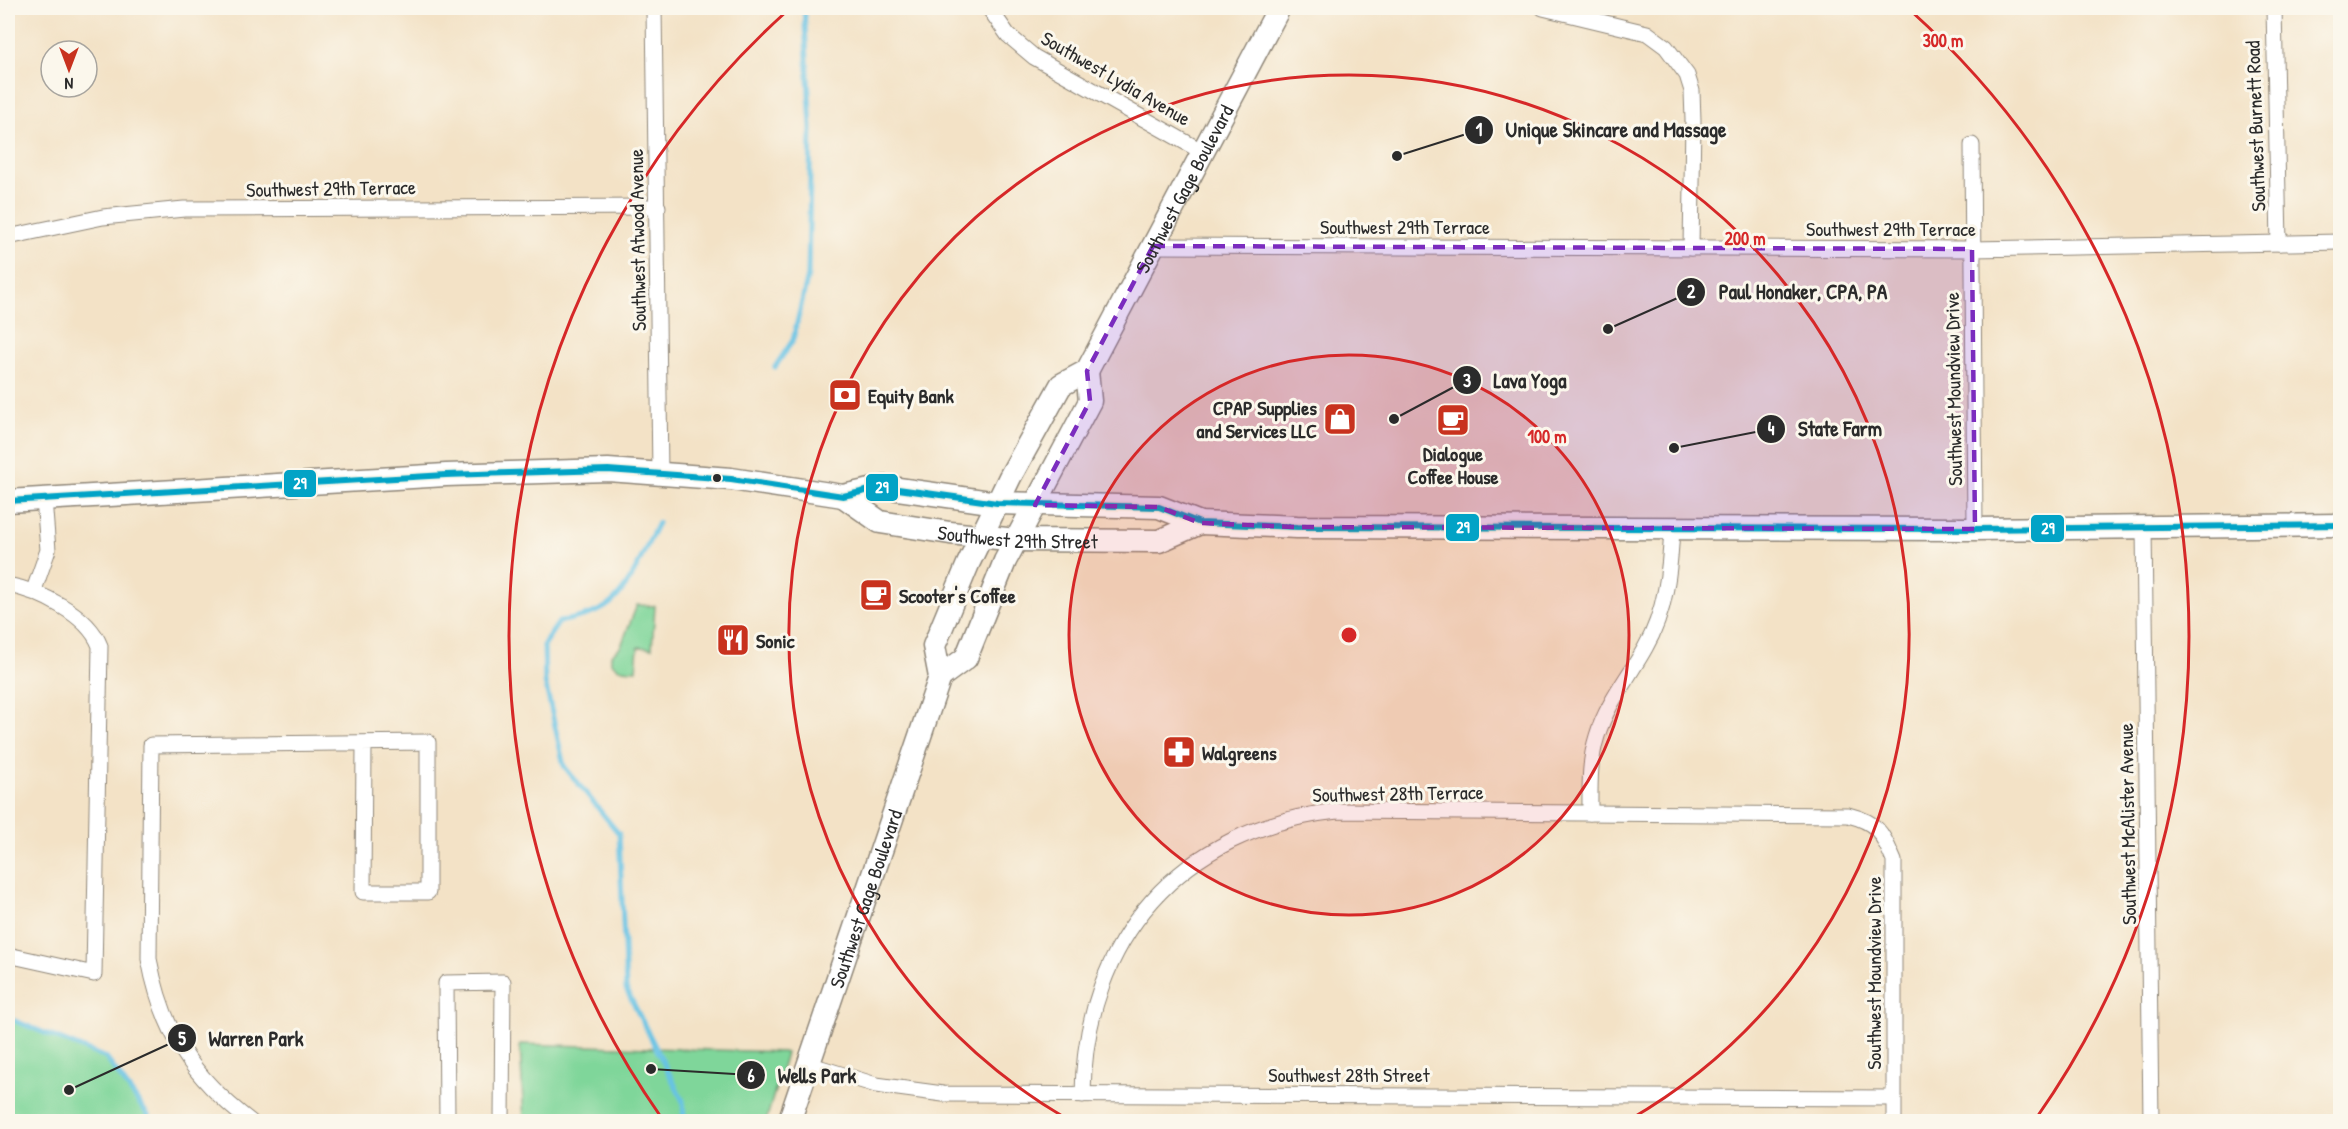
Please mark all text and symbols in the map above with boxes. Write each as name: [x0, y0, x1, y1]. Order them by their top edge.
street label: Southwest Lydia Avenue: [1036, 24, 1196, 132]
text: 300 m: [1923, 28, 1963, 53]
north arrow: [39, 39, 99, 99]
street label: Southwest Burnett Road: [2239, 40, 2271, 212]
text: N: [64, 73, 73, 95]
street label: Southwest Gage Boulevard: [1128, 100, 1239, 277]
callout: Unique Skincare and Massage: [1464, 110, 1739, 149]
text: Unique Skincare and Massage: [1506, 115, 1727, 145]
text: 1: [1476, 117, 1483, 142]
street label: Southwest Atwood Avenue: [622, 149, 652, 331]
street label: Southwest 29th Terrace: [246, 173, 416, 203]
street label: Southwest 29th Terrace: [1320, 213, 1490, 240]
street label: Southwest 29th Terrace: [1806, 215, 1976, 242]
text: 200 m: [1725, 226, 1765, 251]
callout: Paul Honaker, CPA, PA: [1676, 272, 1899, 311]
text: Paul Honaker, CPA, PA: [1719, 277, 1888, 306]
text: 2: [1687, 279, 1696, 304]
street label: Southwest Moundview Drive: [1938, 292, 1968, 486]
callout: Lava Yoga: [1452, 361, 1579, 400]
text: Lava Yoga: [1494, 366, 1567, 396]
text: 3: [1463, 368, 1471, 393]
bank icon: Equity Bank: [827, 377, 863, 413]
place label: Equity Bank: [868, 382, 955, 410]
place label: CPAP Supplies and Services LLC: [1197, 394, 1317, 444]
shop icon: CPAP Supplies and Services LLC: [1322, 401, 1358, 437]
cafe icon: Dialogue Coffee House: [1435, 402, 1471, 438]
callout: State Farm: [1756, 409, 1894, 448]
text: State Farm: [1798, 414, 1882, 443]
text: 4: [1768, 416, 1775, 441]
text: 100 m: [1527, 424, 1567, 449]
place label: Dialogue Coffee House: [1407, 440, 1499, 490]
line badge: 29: [283, 469, 317, 498]
text: 29: [293, 472, 307, 494]
unlabelled marker: [711, 472, 723, 484]
line badge: 29: [865, 473, 899, 502]
text: 29: [875, 476, 889, 498]
line badge: 29: [1445, 513, 1480, 542]
line badge: 29: [2030, 514, 2065, 543]
text: 29: [1456, 516, 1470, 538]
text: 29: [2041, 517, 2055, 539]
street label: Southwest 29th Street: [936, 518, 1099, 554]
cafe icon: Scooter's Coffee: [858, 577, 894, 613]
place label: Scooter's Coffee: [899, 582, 1016, 609]
restaurant icon: Sonic: [715, 622, 751, 658]
centre of rings: [1339, 625, 1359, 645]
place label: Sonic: [756, 627, 796, 654]
street label: Southwest McAlister Avenue: [2112, 723, 2142, 925]
pharmacy icon: Walgreens: [1161, 734, 1197, 770]
place label: Walgreens: [1202, 739, 1277, 767]
street label: Southwest 28th Terrace: [1312, 778, 1484, 808]
street label: Southwest Gage Boulevard: [822, 806, 908, 991]
street label: Southwest Moundview Drive: [1860, 876, 1887, 1070]
callout: Warren Park: [167, 1019, 316, 1058]
text: Warren Park: [208, 1024, 304, 1053]
text: 5: [178, 1026, 186, 1051]
callout: Wells Park: [736, 1056, 868, 1095]
text: Wells Park: [778, 1061, 856, 1090]
street label: Southwest 28th Street: [1268, 1061, 1431, 1088]
text: 6: [747, 1063, 755, 1088]

